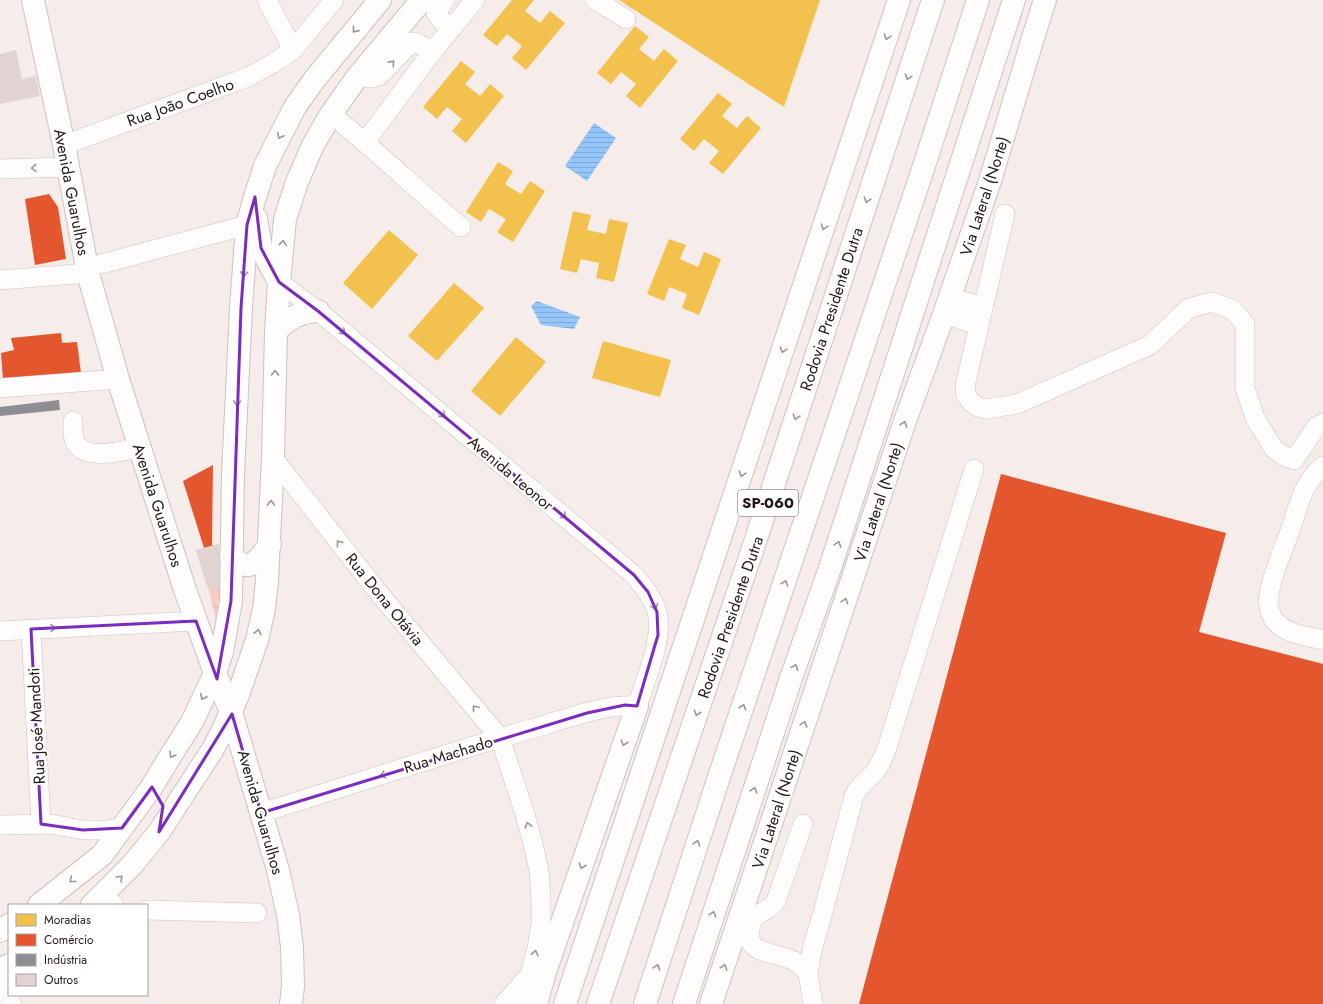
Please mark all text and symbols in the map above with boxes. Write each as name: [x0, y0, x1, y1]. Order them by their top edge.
one-way arrow: [353, 26, 360, 33]
one-way arrow: [883, 33, 892, 40]
one-way arrow: [387, 60, 394, 68]
street label: Rua João Coelho: [123, 72, 237, 133]
one-way arrow: [904, 73, 912, 80]
street label: Avenida Guarulhos: [48, 127, 95, 257]
one-way arrow: [277, 131, 285, 139]
street label: Via Lateral (Norte): [954, 133, 1015, 259]
one-way arrow: [31, 164, 37, 172]
one-way arrow: [863, 197, 872, 204]
one-way arrow: [820, 223, 829, 230]
street label: Rodovia Presidente Dutra: [794, 225, 869, 394]
one-way arrow: [278, 240, 287, 246]
one-way arrow: [239, 271, 248, 277]
one-way arrow: [338, 327, 345, 334]
one-way arrow: [780, 347, 788, 354]
one-way arrow: [271, 370, 279, 376]
one-way arrow: [233, 400, 242, 406]
one-way arrow: [438, 410, 445, 417]
one-way arrow: [792, 413, 801, 420]
one-way arrow: [899, 421, 908, 428]
street label: Avenida Leonor: [463, 431, 559, 517]
street label: Via Lateral (Norte): [848, 439, 909, 565]
street label: Avenida Guarulhos: [127, 440, 188, 570]
one-way arrow: [739, 470, 747, 477]
road number: SP-060: [738, 490, 798, 516]
one-way arrow: [267, 500, 276, 506]
one-way arrow: [559, 512, 566, 519]
street label: Rodovia Presidente Dutra: [692, 533, 769, 702]
one-way arrow: [337, 540, 344, 547]
one-way arrow: [833, 541, 841, 548]
street label: Rua Dona Otávia: [340, 548, 429, 651]
one-way arrow: [780, 580, 788, 587]
one-way arrow: [840, 597, 849, 604]
one-way arrow: [650, 603, 658, 610]
one-way arrow: [50, 624, 56, 632]
one-way arrow: [254, 629, 262, 635]
one-way arrow: [790, 663, 798, 670]
street label: Rua José Mandoti: [22, 667, 51, 785]
one-way arrow: [201, 693, 208, 701]
one-way arrow: [738, 703, 747, 710]
one-way arrow: [473, 706, 480, 713]
one-way arrow: [693, 709, 702, 716]
one-way arrow: [799, 721, 808, 728]
street label: Rua Machado: [401, 730, 496, 779]
one-way arrow: [621, 739, 629, 746]
street label: Via Lateral (Norte): [746, 746, 807, 872]
street label: Avenida Guarulhos: [232, 747, 289, 877]
one-way arrow: [169, 751, 176, 758]
one-way arrow: [379, 770, 386, 779]
one-way arrow: [749, 787, 758, 794]
one-way arrow: [524, 821, 533, 828]
one-way arrow: [693, 840, 701, 847]
one-way arrow: [578, 862, 586, 869]
one-way arrow: [69, 875, 76, 882]
one-way arrow: [115, 875, 123, 883]
legend: [8, 904, 148, 996]
one-way arrow: [709, 910, 717, 917]
text: Moradias: [44, 911, 91, 929]
text: Comércio: [44, 931, 94, 949]
one-way arrow: [531, 950, 539, 956]
text: Indústria: [44, 951, 87, 969]
one-way arrow: [653, 964, 661, 971]
one-way arrow: [719, 964, 727, 971]
text: Outros: [44, 971, 78, 989]

